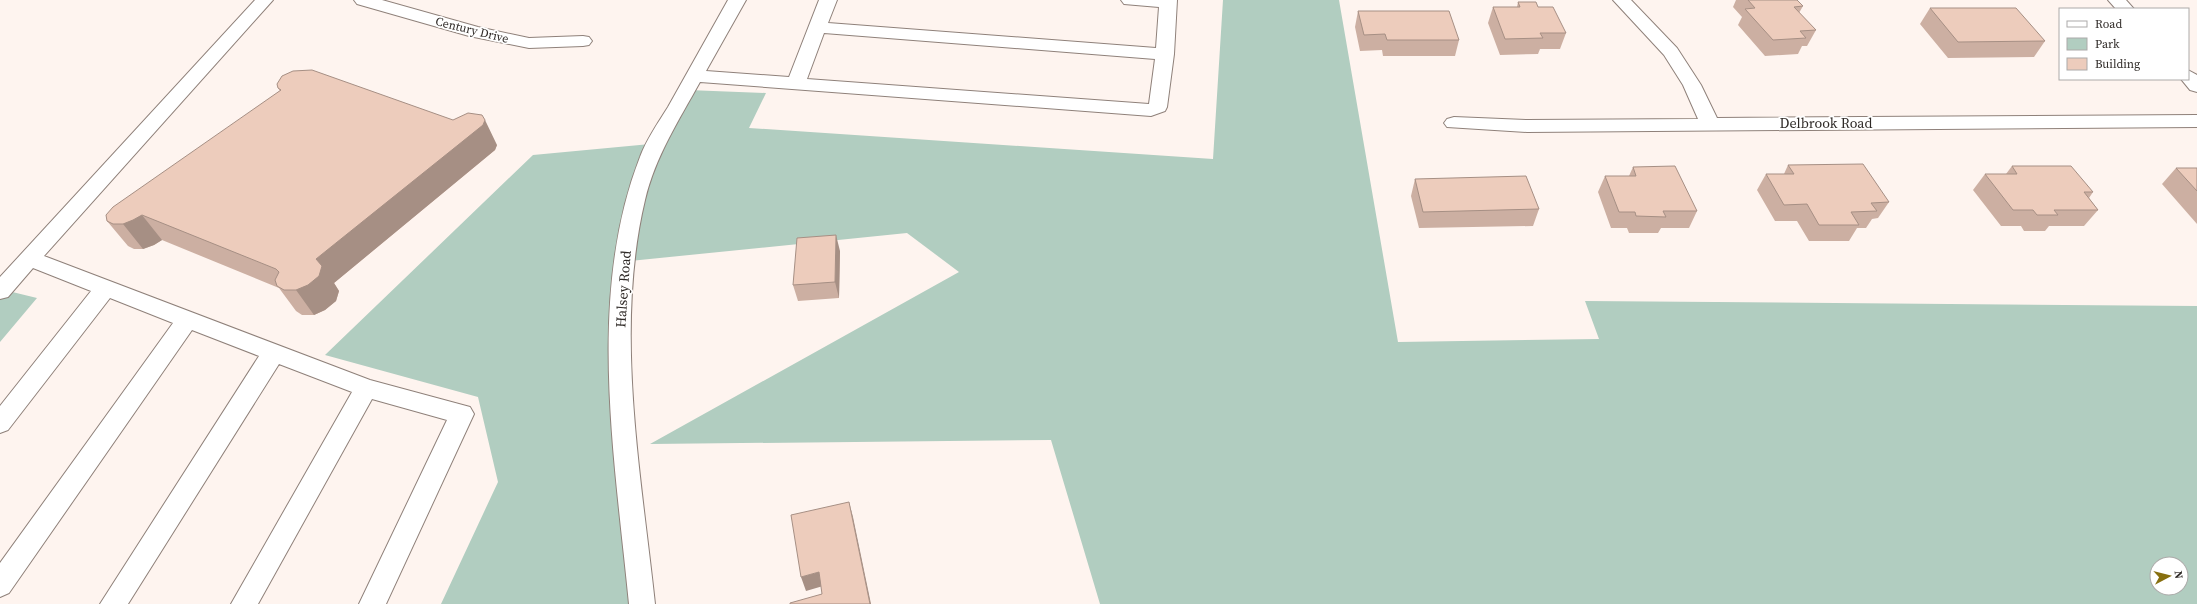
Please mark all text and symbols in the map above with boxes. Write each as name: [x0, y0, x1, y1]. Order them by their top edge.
legend: [2059, 8, 2189, 80]
street label: Century Drive: [434, 13, 510, 47]
text: Road: [2095, 16, 2122, 32]
text: Park: [2095, 36, 2120, 52]
text: Building: [2095, 56, 2140, 72]
street label: Delbrook Road: [1780, 113, 1872, 133]
street label: Halsey Road: [610, 250, 636, 328]
north arrow: [2149, 556, 2189, 596]
text: N: [2170, 570, 2186, 580]

